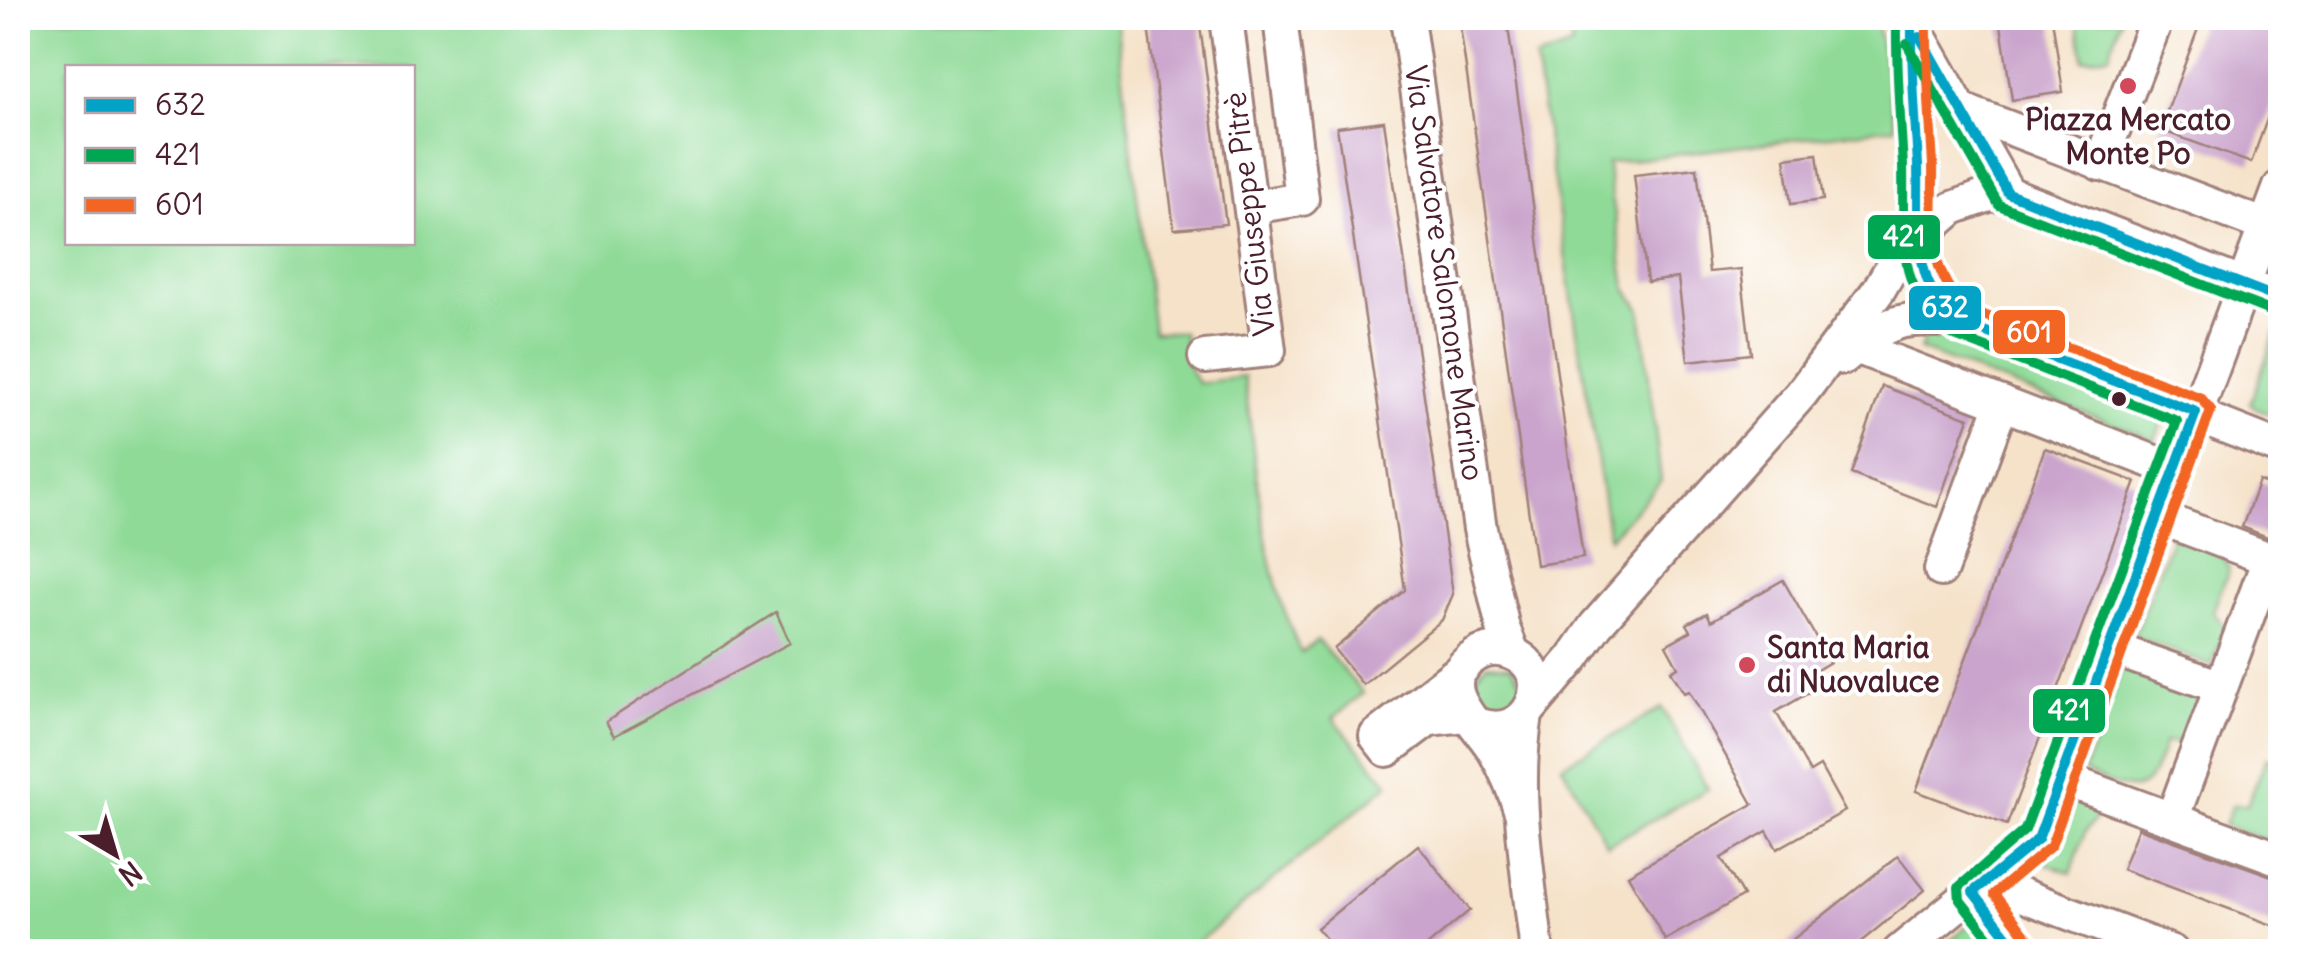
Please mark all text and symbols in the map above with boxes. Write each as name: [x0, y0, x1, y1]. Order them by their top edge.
street label: Via Salvatore Salomone Marino: [1397, 63, 1493, 483]
legend: [65, 65, 415, 245]
marker: Piazza Mercato Monte Po: [2117, 75, 2139, 97]
text: 632: [155, 85, 206, 123]
street label: Via Giuseppe Pitrè: [1215, 90, 1283, 338]
place label: Piazza Mercato Monte Po: [2025, 100, 2231, 172]
text: 421: [155, 135, 201, 173]
text: 601: [155, 185, 204, 223]
line badge: 421: [1866, 213, 1942, 261]
text: 421: [1883, 218, 1925, 254]
line badge: 632: [1907, 284, 1983, 332]
text: 632: [1921, 289, 1969, 325]
line badge: 601: [1991, 308, 2067, 356]
text: 601: [2006, 314, 2052, 350]
unlabelled marker: [2109, 389, 2129, 409]
place label: Santa Maria di Nuovaluce: [1767, 628, 1940, 700]
marker: Santa Maria di Nuovaluce: [1736, 654, 1758, 676]
line badge: 421: [2031, 687, 2107, 735]
text: 421: [2048, 692, 2090, 728]
north arrow: [65, 804, 165, 904]
text: N: [112, 854, 149, 894]

